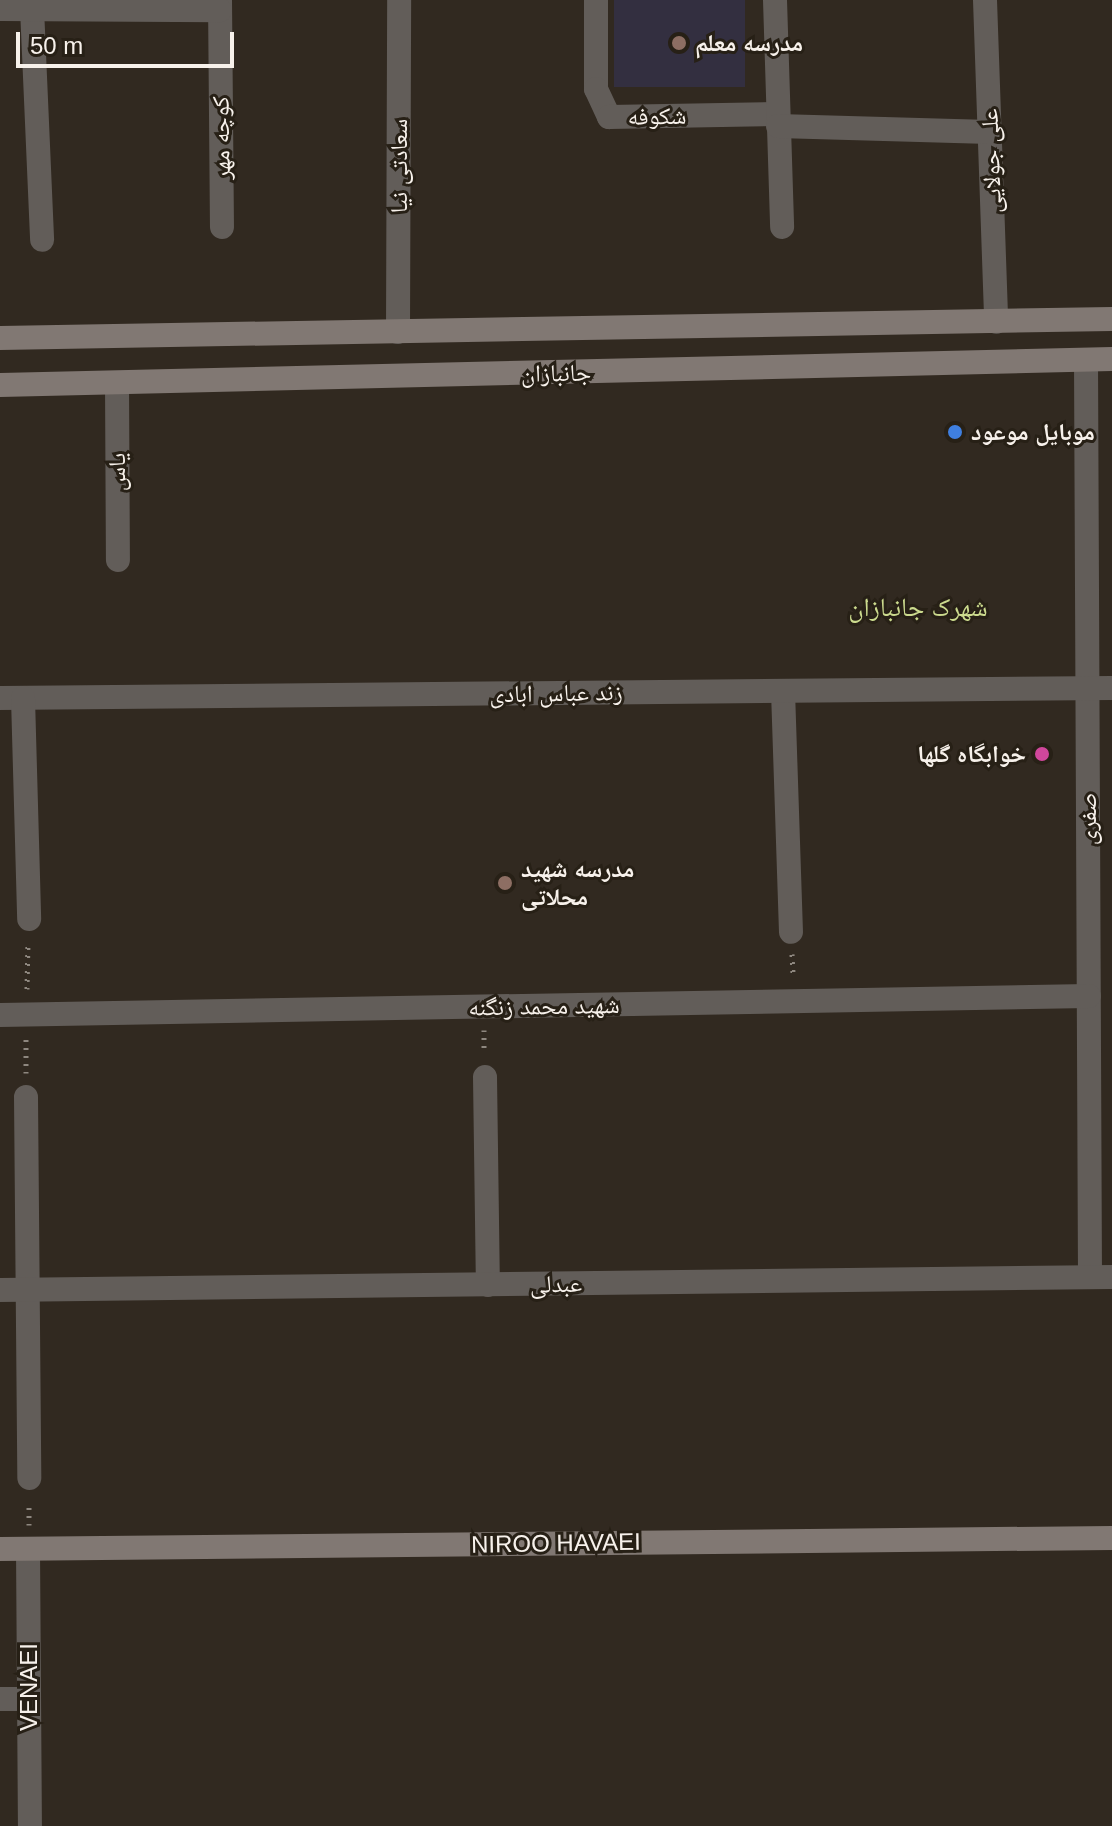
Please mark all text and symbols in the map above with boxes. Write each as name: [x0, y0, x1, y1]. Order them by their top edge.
scale bar: [20, 16, 238, 66]
place label: مدرسه معلم: [695, 29, 803, 57]
text: 50 m: [30, 32, 83, 59]
marker: مدرسه معلم: [670, 34, 688, 52]
street label: کوچه مهر: [206, 96, 236, 180]
street label: شکوفه: [627, 101, 687, 131]
street label: علی جولایی: [975, 108, 1007, 214]
street label: سعادتی نیا: [385, 119, 413, 213]
street label: جانبازان: [521, 358, 591, 388]
place label: موبایل موعود: [971, 418, 1095, 446]
marker: موبایل موعود: [946, 423, 964, 441]
street label: یاس: [103, 453, 131, 491]
district label: شهرک جانبازان: [848, 592, 988, 624]
street label: زند عباس ابادی: [489, 677, 623, 709]
place label: خوابگاه گلها: [917, 740, 1026, 768]
marker: خوابگاه گلها: [1033, 745, 1051, 763]
street label: صفری: [1074, 793, 1102, 845]
place label: مدرسه شهید محلاتی: [521, 855, 634, 911]
marker: مدرسه شهید محلاتی: [496, 874, 514, 892]
street label: شهید محمد زنگنه: [468, 990, 620, 1022]
street label: عبدلی: [530, 1269, 582, 1299]
street label: NIROO HAVAEI: [471, 1527, 641, 1559]
street label: VENAEI: [15, 1643, 43, 1731]

